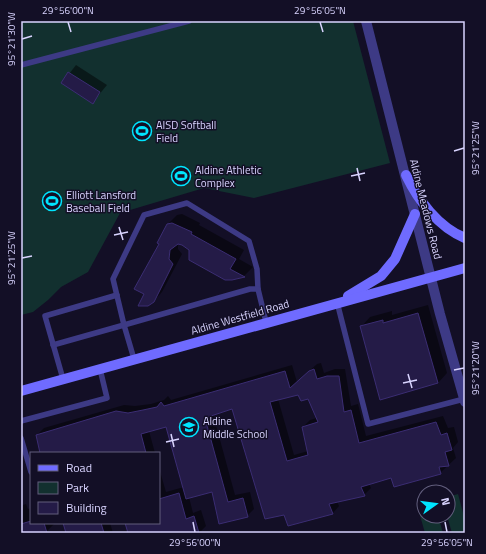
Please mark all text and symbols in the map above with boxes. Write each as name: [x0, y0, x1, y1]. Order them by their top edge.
text: 29°56'00"N: [42, 3, 94, 18]
text: 29°56'05"N: [294, 3, 346, 18]
text: 95°21'30"W: [4, 12, 19, 66]
place label: AISD Softball Field: [156, 117, 216, 146]
sports icon: AISD Softball Field: [131, 120, 153, 142]
text: 95°21'25"W: [468, 121, 483, 175]
street label: Aldine Meadows Road: [406, 157, 446, 261]
place label: Aldine Athletic Complex: [195, 162, 262, 191]
sports icon: Aldine Athletic Complex: [170, 165, 192, 187]
place label: Elliott Lansford Baseball Field: [66, 187, 136, 216]
sports icon: Elliott Lansford Baseball Field: [41, 190, 63, 212]
text: 95°21'25"W: [4, 231, 19, 285]
street label: Aldine Westfield Road: [189, 295, 291, 339]
text: 95°21'20"W: [468, 341, 483, 395]
place label: Aldine Middle School: [203, 413, 268, 442]
school or university icon: Aldine Middle School: [178, 416, 200, 438]
legend: [30, 452, 160, 524]
text: Road: [66, 458, 92, 477]
text: Park: [66, 478, 89, 497]
north arrow: [416, 484, 456, 524]
text: N: [437, 496, 454, 507]
text: Building: [66, 498, 107, 517]
text: 29°56'00"N: [169, 535, 221, 550]
text: 29°56'05"N: [421, 535, 473, 550]

